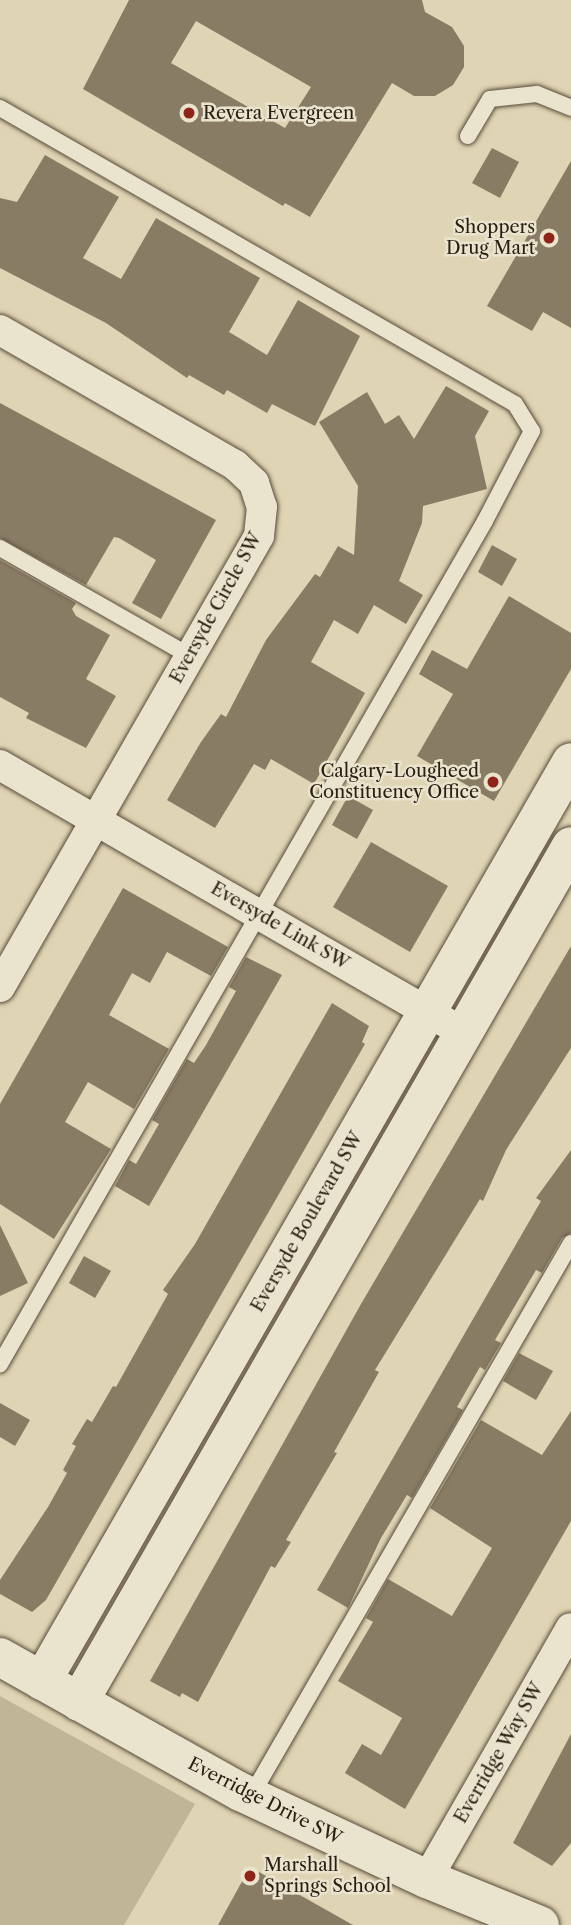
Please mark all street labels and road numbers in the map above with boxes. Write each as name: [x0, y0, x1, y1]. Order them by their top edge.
street label: Eversyde Circle SW: [166, 529, 266, 687]
street label: Eversyde Link SW: [207, 878, 353, 974]
street label: Eversyde Boulevard SW: [247, 1128, 367, 1316]
street label: Everridge Way SW: [450, 1678, 548, 1828]
street label: Everridge Drive SW: [185, 1753, 345, 1849]

